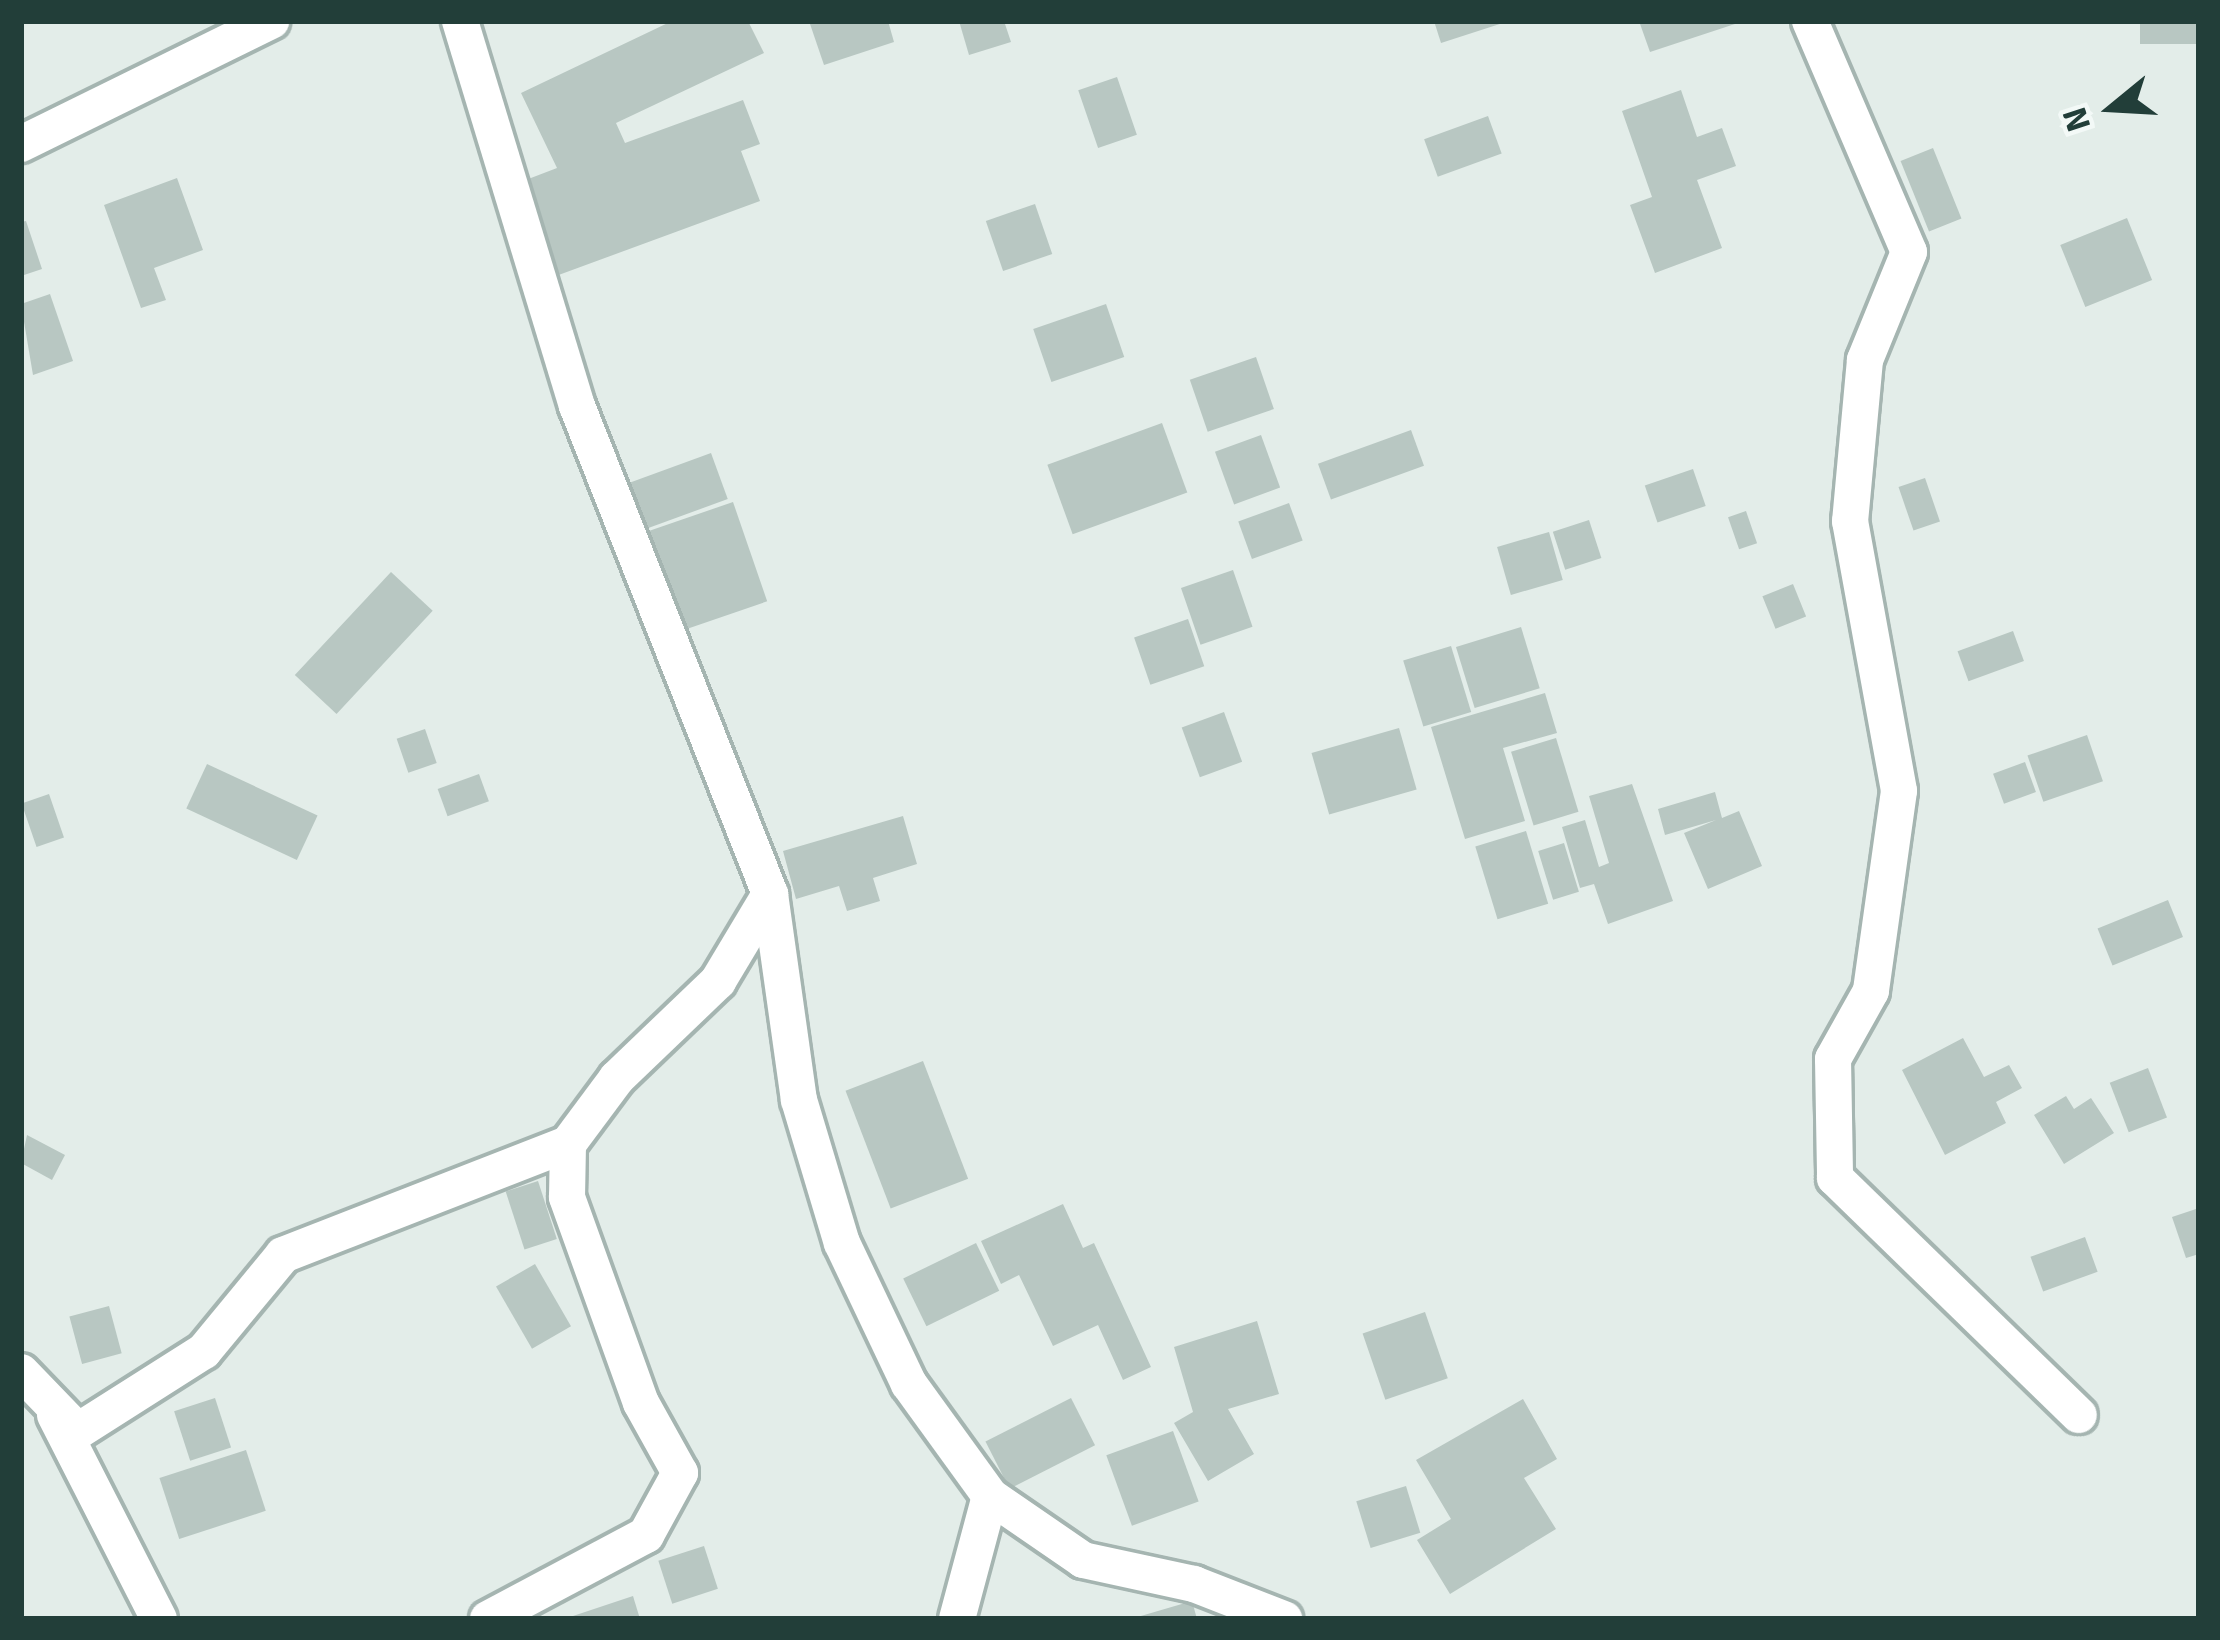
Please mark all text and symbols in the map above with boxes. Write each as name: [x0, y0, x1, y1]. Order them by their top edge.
north arrow: [2052, 48, 2172, 168]
text: N: [2054, 102, 2100, 137]

